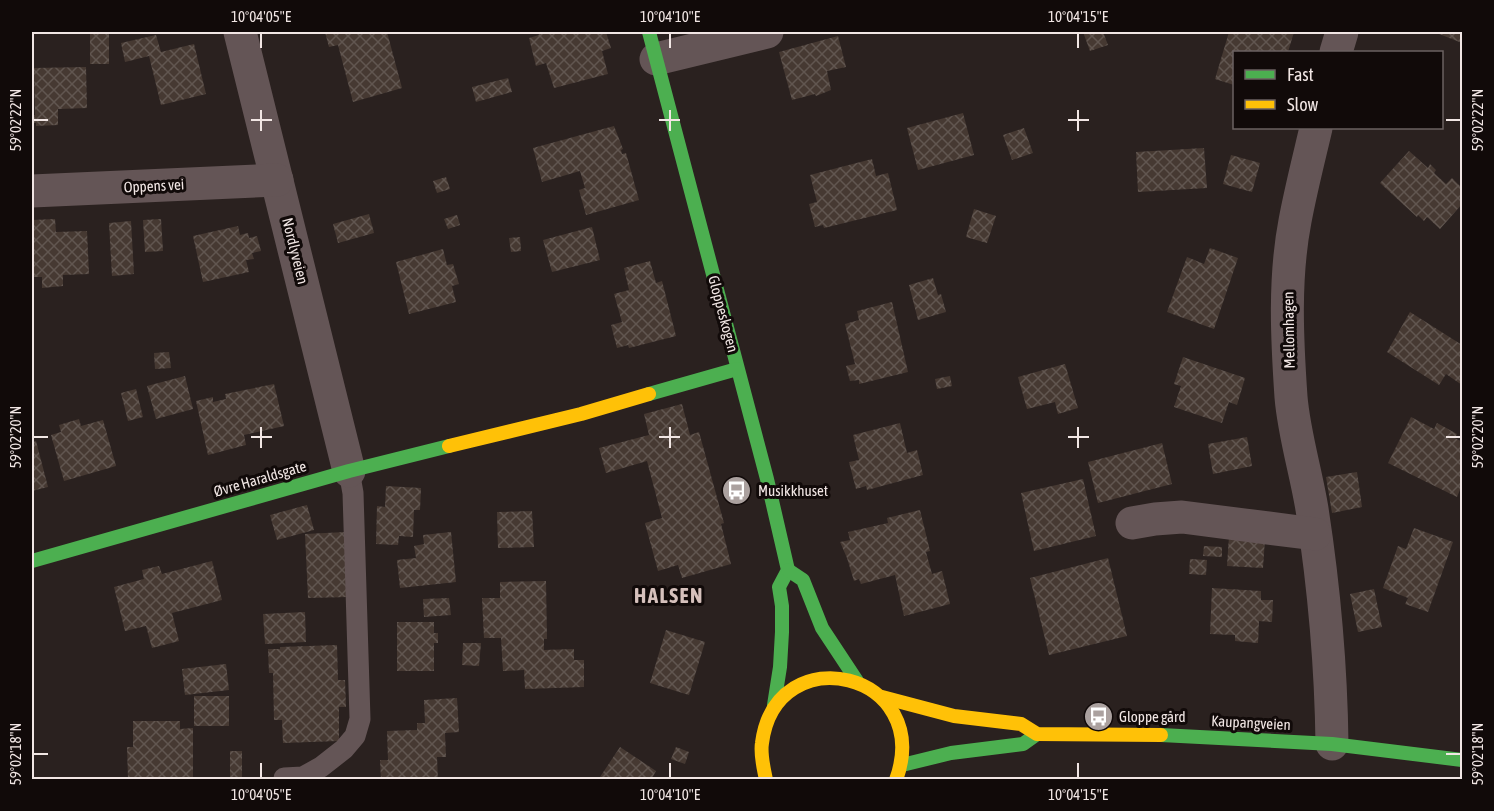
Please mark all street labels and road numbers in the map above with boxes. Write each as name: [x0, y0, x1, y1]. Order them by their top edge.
street label: Oppens vei: [123, 175, 185, 196]
street label: Nordlyveien: [279, 216, 312, 286]
street label: Gloppeskogen: [705, 274, 742, 354]
street label: Mellomhagen: [1279, 291, 1298, 369]
street label: Øvre Haraldsgate: [212, 457, 308, 500]
street label: Kaupangveien: [1211, 712, 1291, 733]

